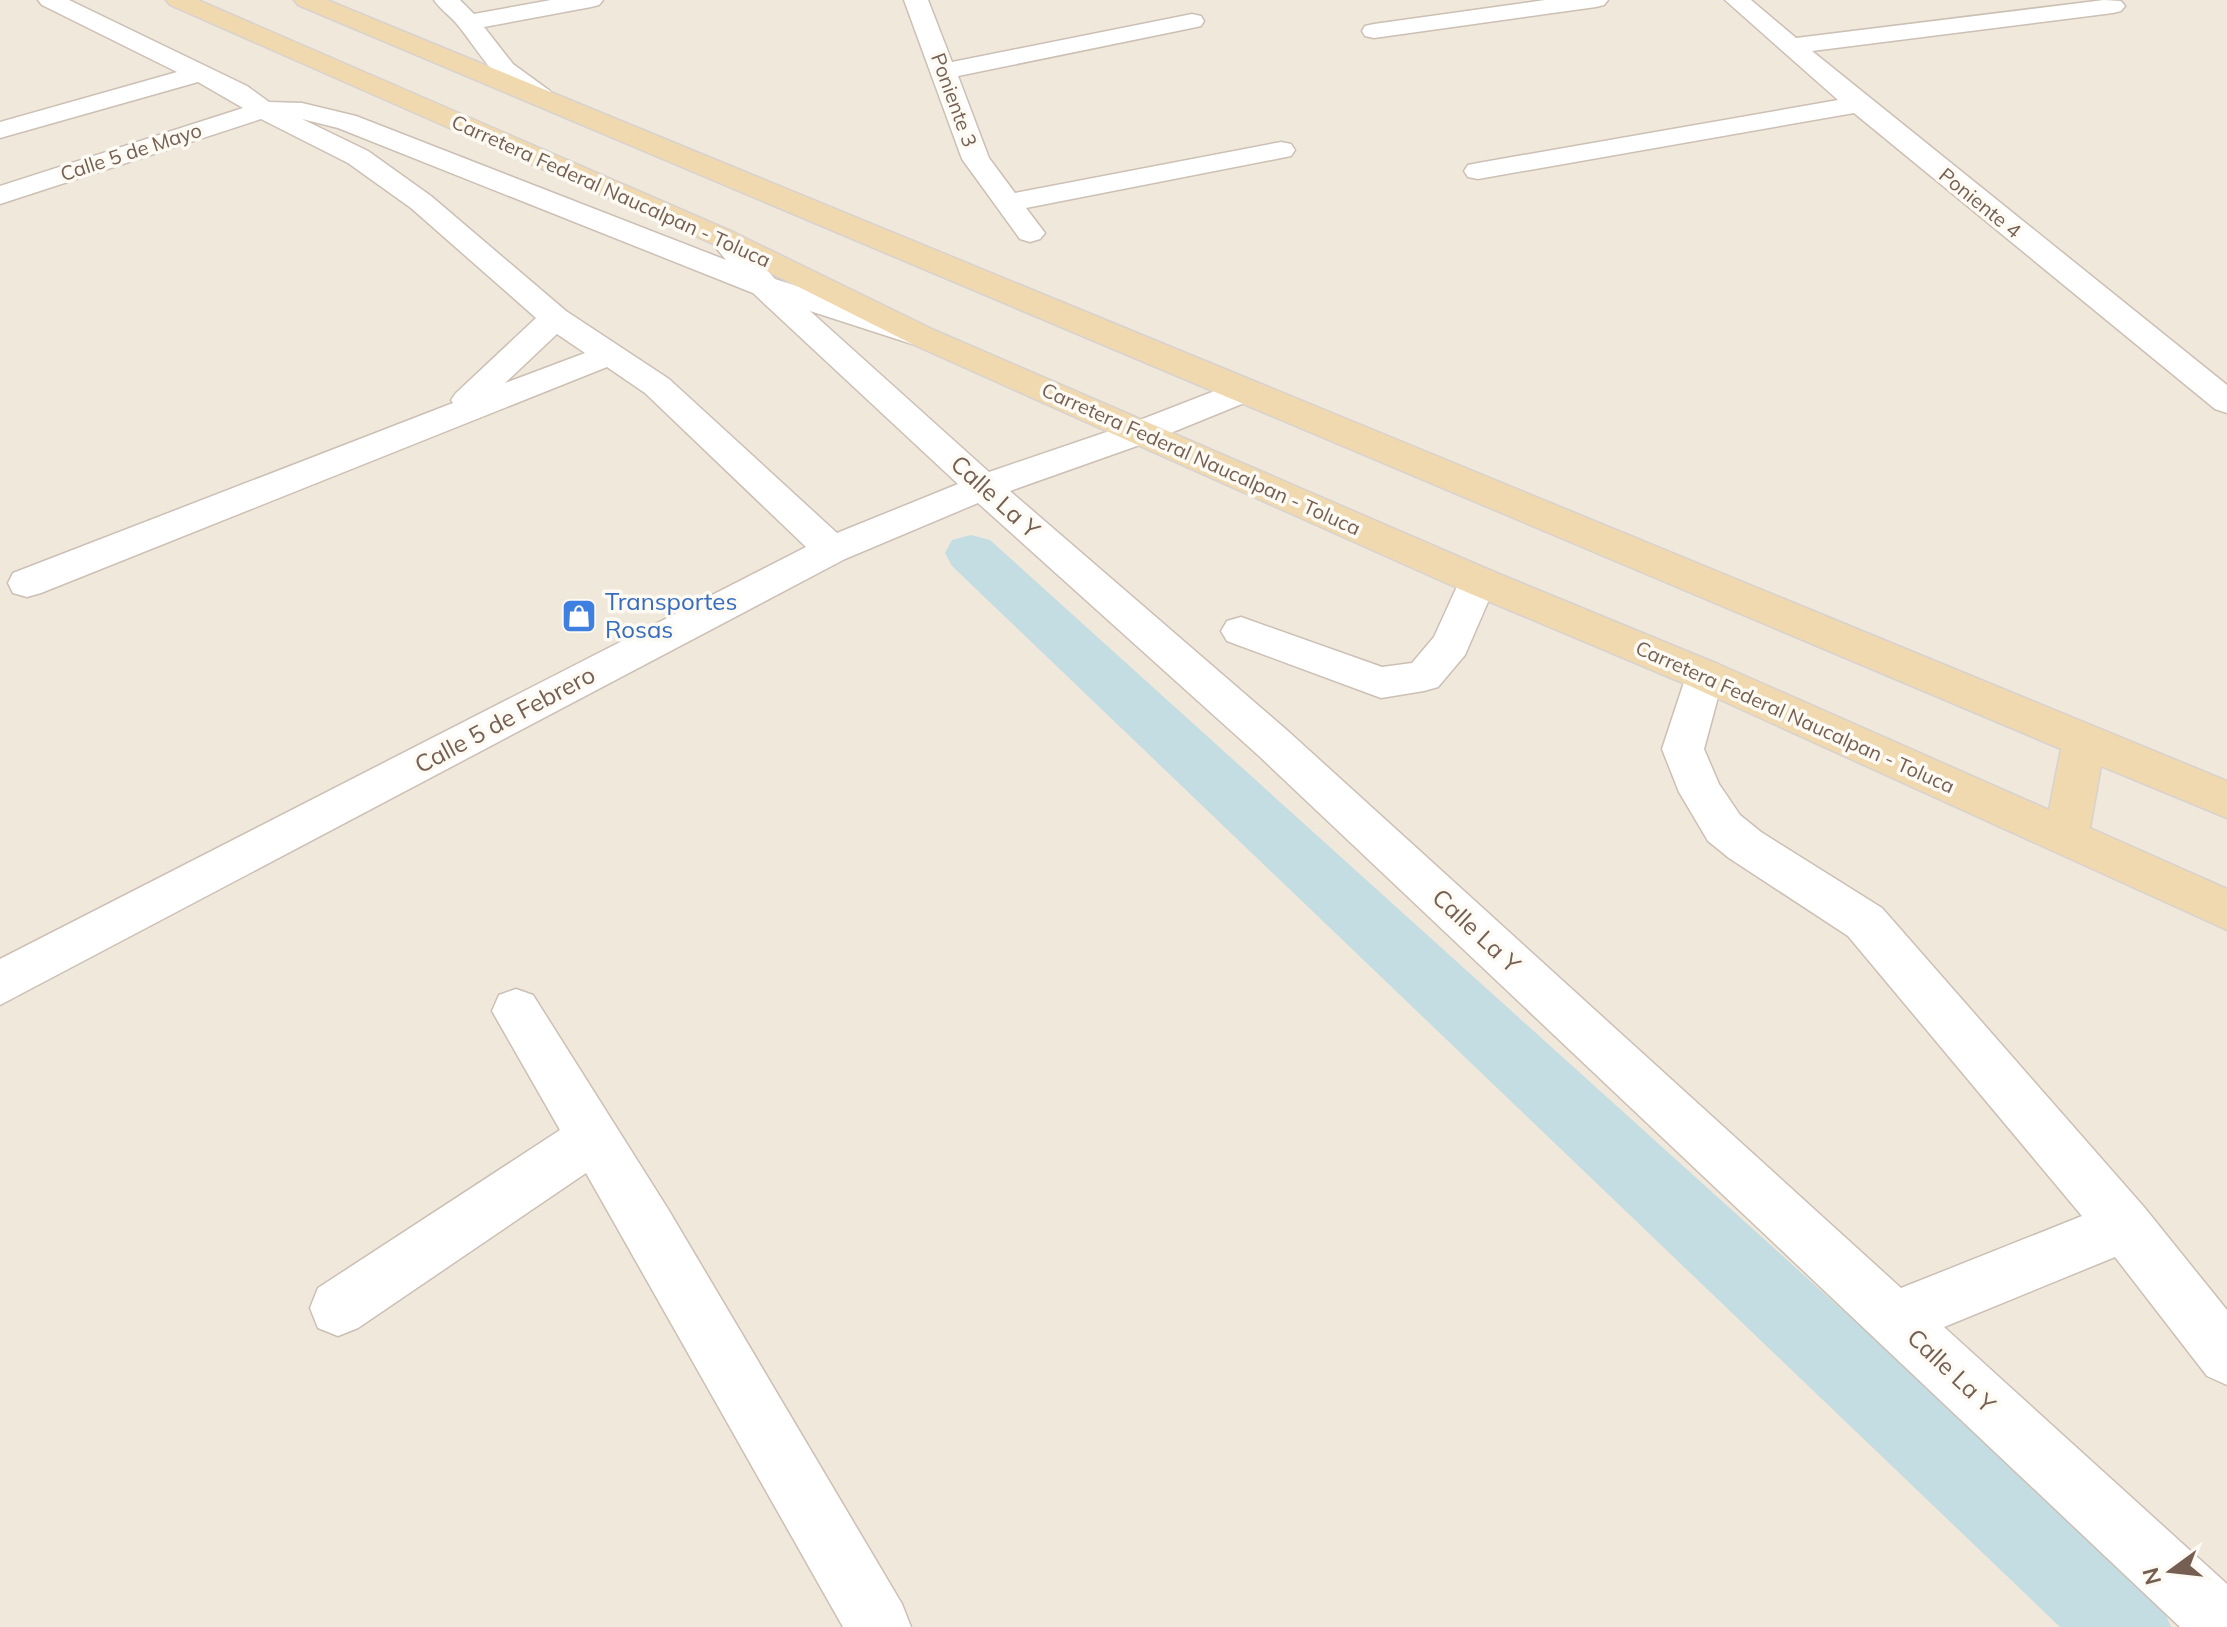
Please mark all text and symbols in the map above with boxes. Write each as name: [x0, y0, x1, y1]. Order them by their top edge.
street label: Poniente 3: [926, 49, 983, 150]
street label: Carretera Federal Naucalpan - Toluca: [448, 109, 775, 272]
street label: Calle 5 de Mayo: [57, 117, 205, 186]
street label: Poniente 4: [1934, 162, 2026, 243]
street label: Carretera Federal Naucalpan - Toluca: [1038, 377, 1365, 540]
street label: Calle La Y: [945, 448, 1047, 544]
place label: Transportes Rosas: [605, 586, 737, 644]
shop icon: Transportes Rosas: [560, 597, 598, 635]
street label: Carretera Federal Naucalpan - Toluca: [1632, 635, 1959, 798]
street label: Calle 5 de Febrero: [409, 659, 600, 779]
street label: Calle La Y: [1426, 882, 1527, 979]
street label: Calle La Y: [1901, 1322, 2002, 1419]
north arrow: [2131, 1531, 2211, 1611]
text: N: [2136, 1565, 2167, 1588]

